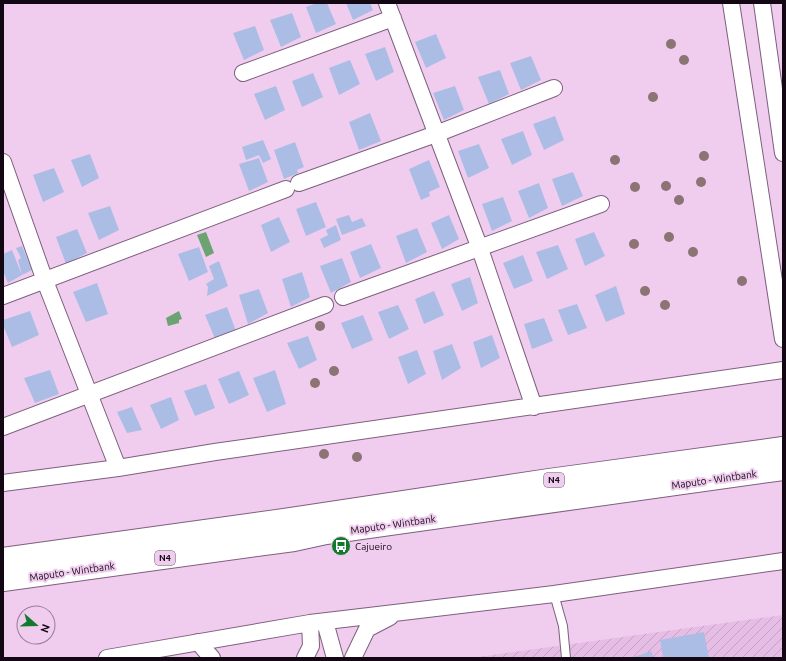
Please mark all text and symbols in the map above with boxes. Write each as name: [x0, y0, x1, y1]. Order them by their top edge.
street label: Maputo - Wintbank: [671, 468, 757, 491]
road number: N4: [544, 473, 564, 487]
street label: Maputo - Wintbank: [350, 513, 436, 536]
bus stop icon: Cajueiro: [330, 535, 352, 557]
place label: Cajueiro: [355, 541, 392, 552]
road number: N4: [155, 551, 175, 565]
street label: Maputo - Wintbank: [29, 560, 115, 583]
north arrow: [16, 605, 56, 645]
text: N: [38, 623, 52, 634]

